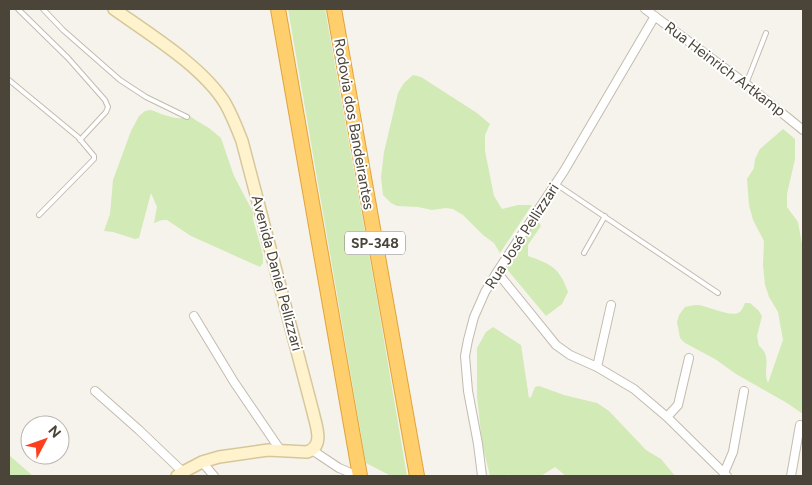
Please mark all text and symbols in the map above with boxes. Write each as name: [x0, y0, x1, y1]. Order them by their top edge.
street label: Rua Heinrich Artkamp: [661, 18, 789, 120]
street label: Rodovia dos Bandeirantes: [330, 37, 378, 211]
street label: Rua José Pellizzari: [481, 180, 563, 292]
street label: Avenida Daniel Pellizzari: [248, 193, 306, 353]
road number: SP-348: [345, 232, 405, 254]
north arrow: [20, 415, 70, 465]
text: N: [44, 422, 64, 441]

